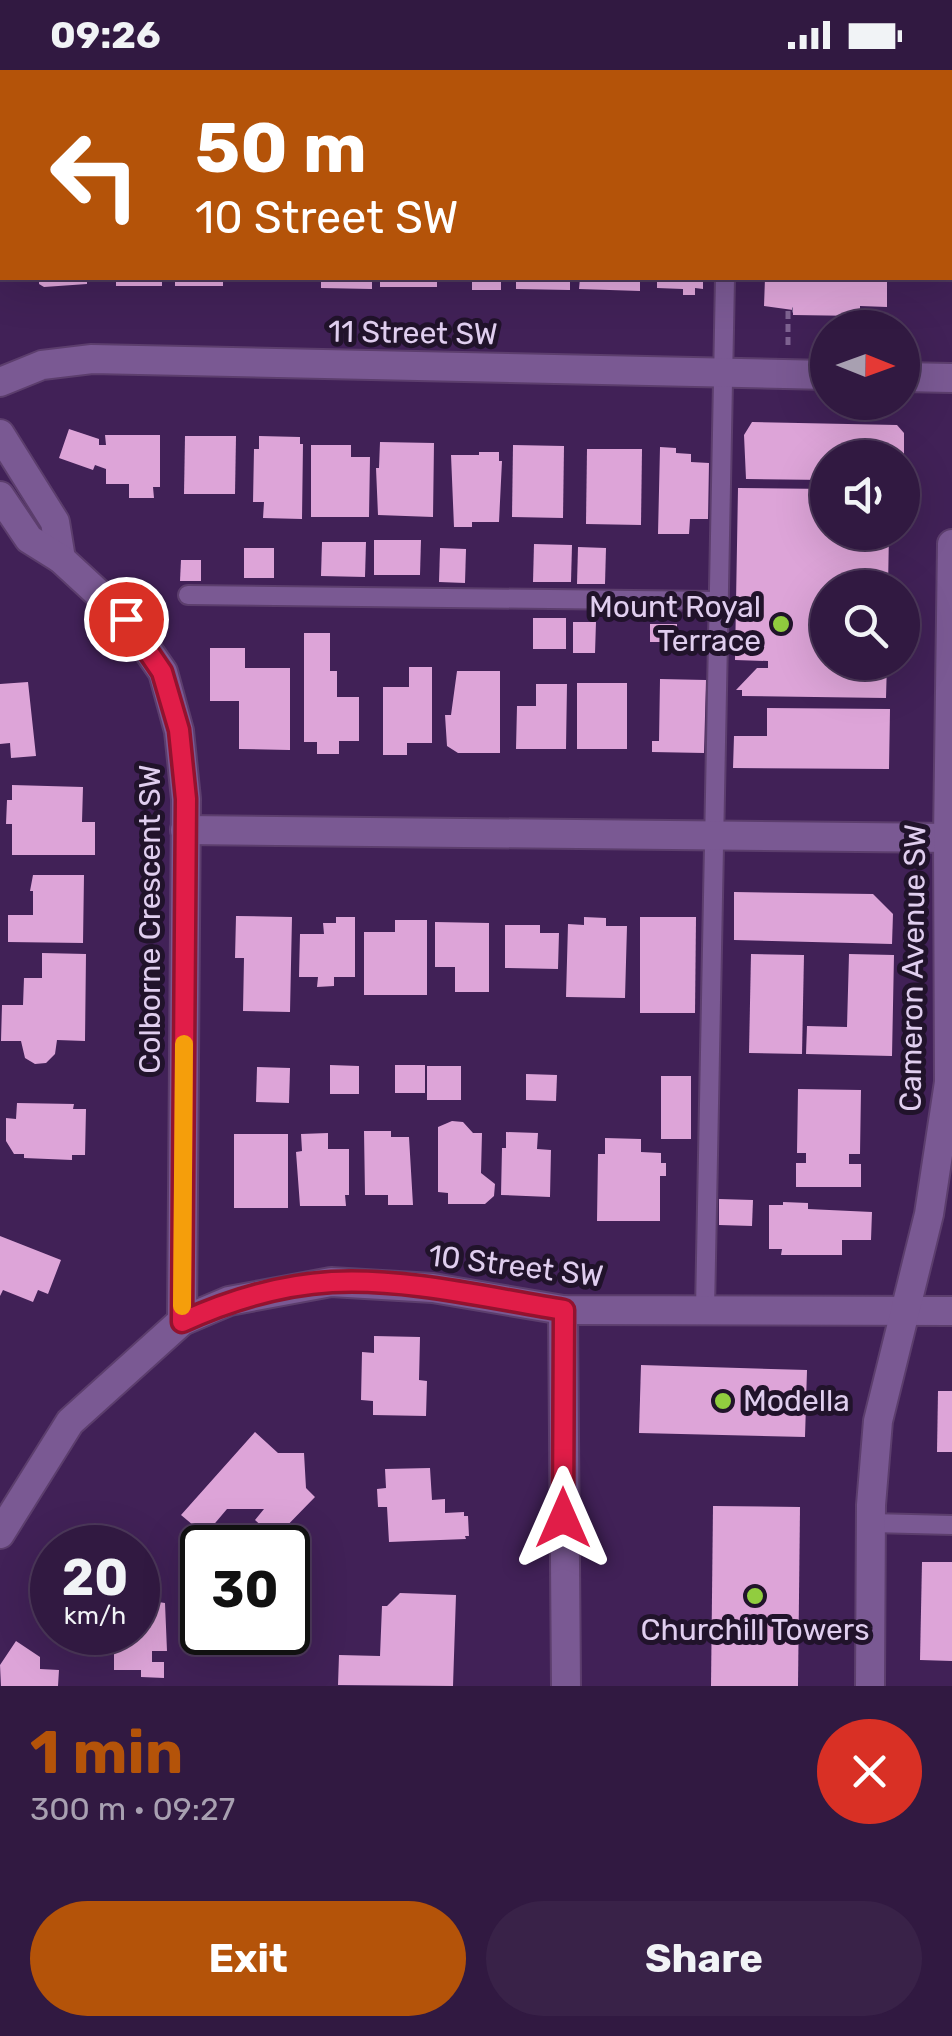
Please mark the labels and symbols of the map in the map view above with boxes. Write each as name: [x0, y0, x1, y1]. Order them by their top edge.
north arrow: [810, 310, 920, 420]
street label: 11 Street SW: [328, 314, 498, 352]
pin: [84, 577, 169, 662]
place label: Mount Royal Terrace: [589, 589, 761, 659]
marker: Mount Royal Terrace: [770, 613, 792, 635]
street label: Colborne Crescent SW: [132, 764, 168, 1074]
street label: Cameron Avenue SW: [892, 824, 934, 1112]
street label: 10 Street SW: [427, 1237, 605, 1295]
place label: Modella: [743, 1383, 850, 1419]
marker: Modella: [712, 1390, 734, 1412]
position arrow: [511, 1466, 615, 1570]
speed limit sign: 30: [180, 1525, 310, 1655]
marker: Churchill Towers: [744, 1585, 766, 1607]
place label: Churchill Towers: [640, 1612, 870, 1648]

